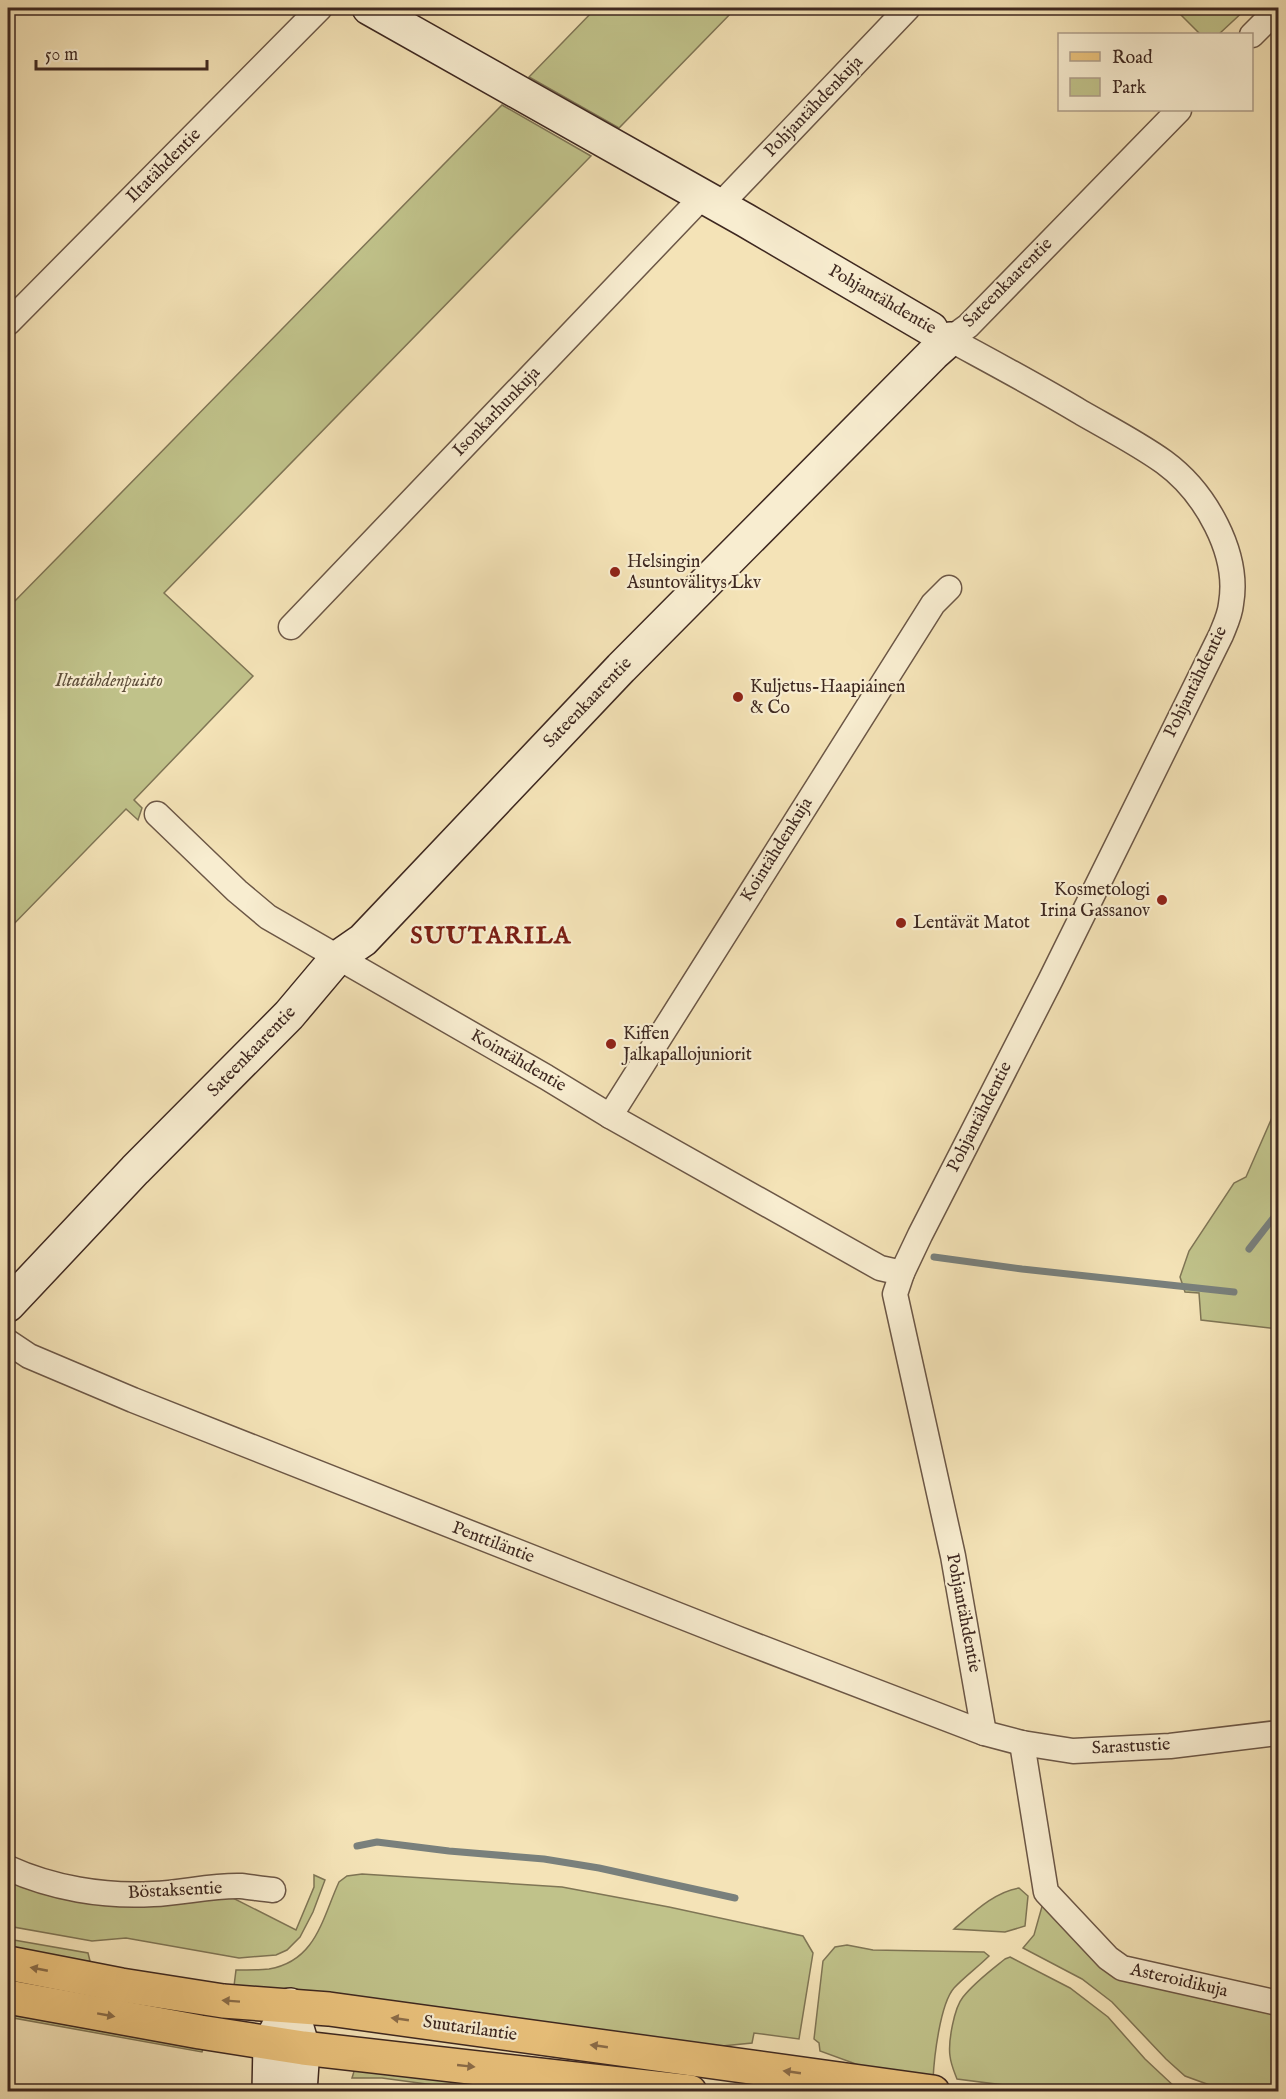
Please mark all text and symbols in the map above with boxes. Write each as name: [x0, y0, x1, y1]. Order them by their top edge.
scale bar: [36, 33, 207, 71]
legend: [1058, 33, 1253, 111]
text: 50 m: [45, 44, 78, 67]
text: Road: [1112, 47, 1153, 70]
street label: Pohjantähdenkuja: [760, 51, 869, 163]
text: Park: [1112, 77, 1147, 100]
street label: Iltatähdentie: [122, 124, 206, 208]
street label: Sateenkaarentie: [958, 233, 1058, 333]
street label: Pohjantähdentie: [824, 260, 940, 340]
street label: Isonkarhunkuja: [448, 362, 546, 462]
place label: Helsingin Asuntovälitys Lkv: [626, 551, 762, 595]
marker: Helsingin Asuntovälitys Lkv: [608, 565, 622, 579]
street label: Pohjantähdentie: [1159, 623, 1233, 741]
street label: Sateenkaarentie: [539, 653, 637, 753]
park label: Iltatähdenpuisto: [54, 670, 163, 693]
place label: Kuljetus-Haapiainen & Co: [750, 676, 906, 720]
marker: Kuljetus-Haapiainen & Co: [731, 690, 745, 704]
street label: Kointähdenkuja: [736, 793, 818, 907]
place label: Kosmetologi Irina Gassanov: [1040, 879, 1151, 923]
marker: Kosmetologi Irina Gassanov: [1155, 893, 1169, 907]
place label: Lentävät Matot: [913, 912, 1030, 935]
marker: Lentävät Matot: [894, 916, 908, 930]
district label: SUUTARILA: [410, 921, 572, 952]
street label: Sateenkaarentie: [203, 1002, 301, 1102]
place label: Kiffen Jalkapallojuniorit: [621, 1023, 752, 1067]
street label: Kointähdentie: [466, 1024, 570, 1098]
marker: Kiffen Jalkapallojuniorit: [604, 1037, 618, 1051]
street label: Pohjantähdentie: [942, 1058, 1018, 1176]
street label: Penttiläntie: [448, 1517, 538, 1569]
street label: Pohjantähdentie: [940, 1551, 986, 1675]
street label: Sarastustie: [1091, 1733, 1171, 1761]
street label: Böstaksentie: [127, 1877, 223, 1905]
street label: Asteroidikuja: [1127, 1958, 1230, 2003]
one-way arrow: [29, 1964, 48, 1973]
one-way arrow: [222, 1997, 241, 2006]
one-way arrow: [97, 2011, 116, 2020]
street label: Suutarilantie: [422, 2011, 518, 2047]
one-way arrow: [391, 2014, 410, 2023]
one-way arrow: [589, 2042, 608, 2051]
one-way arrow: [457, 2061, 476, 2071]
one-way arrow: [783, 2067, 802, 2077]

